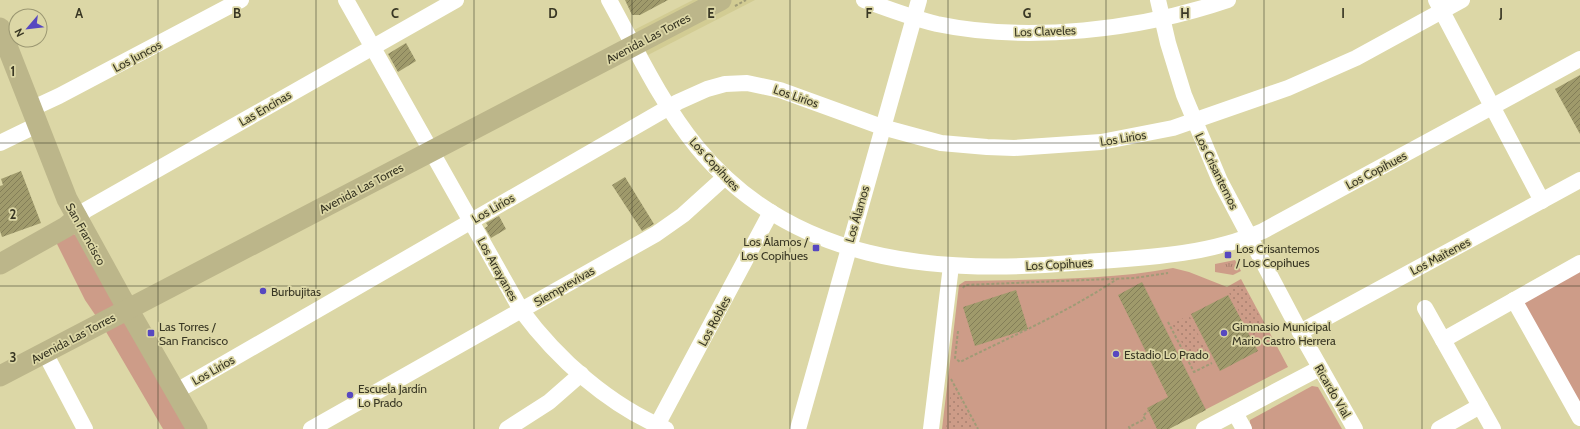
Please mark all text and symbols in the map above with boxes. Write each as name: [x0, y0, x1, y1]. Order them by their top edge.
text: A: [75, 5, 84, 21]
text: B: [233, 5, 241, 21]
text: C: [391, 5, 399, 21]
text: D: [548, 5, 558, 21]
text: E: [707, 5, 715, 21]
text: F: [866, 5, 873, 21]
text: G: [1023, 5, 1032, 21]
text: H: [1180, 5, 1190, 21]
text: I: [1341, 5, 1345, 21]
text: J: [1498, 5, 1503, 21]
north arrow: [8, 8, 48, 48]
street label: Avenida Las Torres: [603, 9, 693, 67]
street label: Los Claveles: [1014, 22, 1076, 40]
text: N: [11, 26, 27, 39]
street label: Los Juncos: [110, 37, 164, 75]
text: 1: [11, 63, 15, 79]
street label: Los Lirios: [772, 81, 821, 111]
street label: Las Encinas: [236, 87, 294, 129]
street label: Los Lirios: [1099, 127, 1147, 149]
street label: Los Crisantemos: [1192, 130, 1242, 212]
street label: Los Copihues: [687, 134, 743, 194]
street label: Los Copihues: [1343, 148, 1409, 192]
street label: Avenida Las Torres: [316, 159, 406, 217]
street label: Los Álamos: [842, 184, 872, 244]
street label: Los Lirios: [469, 190, 517, 226]
street label: San Francisco: [63, 200, 109, 268]
text: 2: [10, 206, 17, 222]
place label: Los Álamos / Los Copihues: [741, 234, 809, 263]
street label: Los Maitenes: [1407, 234, 1473, 278]
street label: Los Arrayanes: [474, 235, 522, 303]
place label: Los Crisantemos / Los Copihues: [1235, 241, 1319, 270]
marker: Los Álamos / Los Copihues: [811, 243, 821, 253]
marker: Los Crisantemos / Los Copihues: [1223, 250, 1233, 260]
street label: Los Copihues: [1025, 255, 1093, 273]
street label: Siemprevivas: [531, 263, 597, 309]
place label: Burbujitas: [271, 284, 321, 299]
marker: Burbujitas: [258, 286, 268, 296]
street label: Los Robles: [695, 293, 733, 348]
street label: Avenida Las Torres: [28, 309, 118, 367]
place label: Las Torres / San Francisco: [159, 319, 228, 348]
place label: Gimnasio Municipal Mario Castro Herrera: [1232, 319, 1336, 348]
marker: Las Torres / San Francisco: [146, 328, 156, 338]
marker: Gimnasio Municipal Mario Castro Herrera: [1219, 328, 1229, 338]
place label: Estadio Lo Prado: [1124, 347, 1209, 362]
text: 3: [9, 349, 17, 365]
marker: Estadio Lo Prado: [1111, 349, 1121, 359]
street label: Los Lirios: [189, 352, 237, 388]
street label: Ricardo Vial: [1312, 361, 1354, 421]
place label: Escuela Jardín Lo Prado: [358, 381, 427, 410]
marker: Escuela Jardín Lo Prado: [345, 390, 355, 400]

